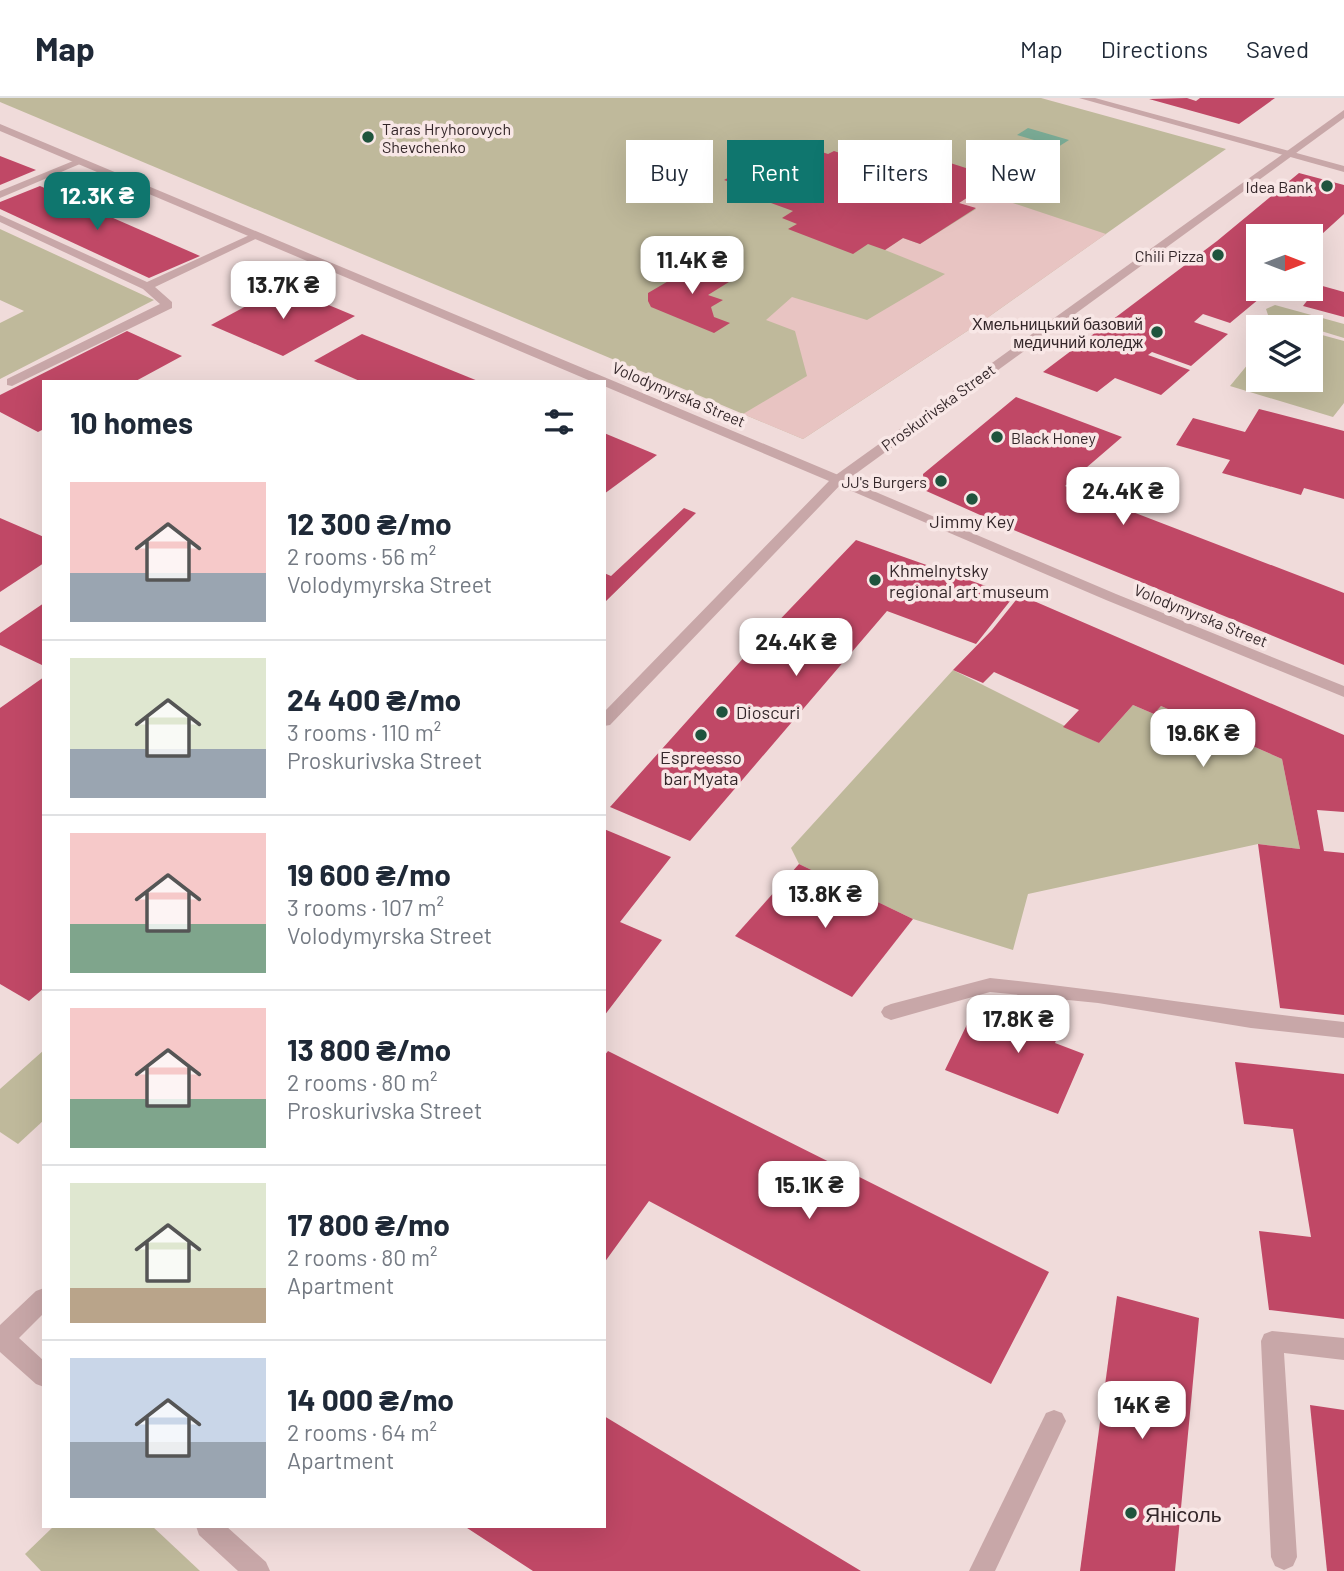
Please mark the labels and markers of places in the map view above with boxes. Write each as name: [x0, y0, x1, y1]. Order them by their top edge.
place label: Taras Hryhorovych Shevchenko: [382, 119, 511, 156]
marker: Taras Hryhorovych Shevchenko: [360, 129, 376, 145]
pin: 12.3K ₴: [32, 172, 162, 232]
place label: Idea Bank: [1246, 177, 1313, 196]
marker: Idea Bank: [1319, 178, 1335, 194]
pin: 11.4K ₴: [627, 236, 757, 296]
place label: Chili Pizza: [1135, 246, 1204, 265]
marker: Chili Pizza: [1210, 247, 1226, 263]
pin: 13.7K ₴: [218, 262, 348, 321]
place label: Хмельницький базовий медичний коледж: [972, 314, 1143, 351]
marker: Хмельницький базовий медичний коледж: [1149, 324, 1165, 340]
place label: Black Honey: [1011, 428, 1096, 447]
marker: Black Honey: [989, 429, 1005, 445]
pin: 24.4K ₴: [1058, 468, 1188, 527]
place label: JJ's Burgers: [841, 472, 927, 491]
marker: JJ's Burgers: [933, 473, 949, 489]
marker: Jimmy Key: [964, 491, 980, 507]
place label: Jimmy Key: [930, 510, 1014, 532]
place label: Khmelnytsky regional art museum: [889, 559, 1049, 602]
marker: Khmelnytsky regional art museum: [867, 572, 883, 588]
pin: 24.4K ₴: [731, 618, 861, 678]
place label: Dioscuri: [736, 701, 800, 723]
marker: Dioscuri: [714, 704, 730, 720]
pin: 19.6K ₴: [1138, 710, 1268, 769]
marker: Espreesso bar Myata: [693, 727, 709, 743]
place label: Espreesso bar Myata: [660, 746, 742, 789]
pin: 13.8K ₴: [760, 870, 890, 930]
pin: 17.8K ₴: [953, 996, 1083, 1055]
pin: 15.1K ₴: [744, 1162, 874, 1221]
pin: 14K ₴: [1093, 1382, 1191, 1441]
place label: Янісоль: [1145, 1501, 1222, 1526]
marker: Янісоль: [1123, 1505, 1139, 1521]

